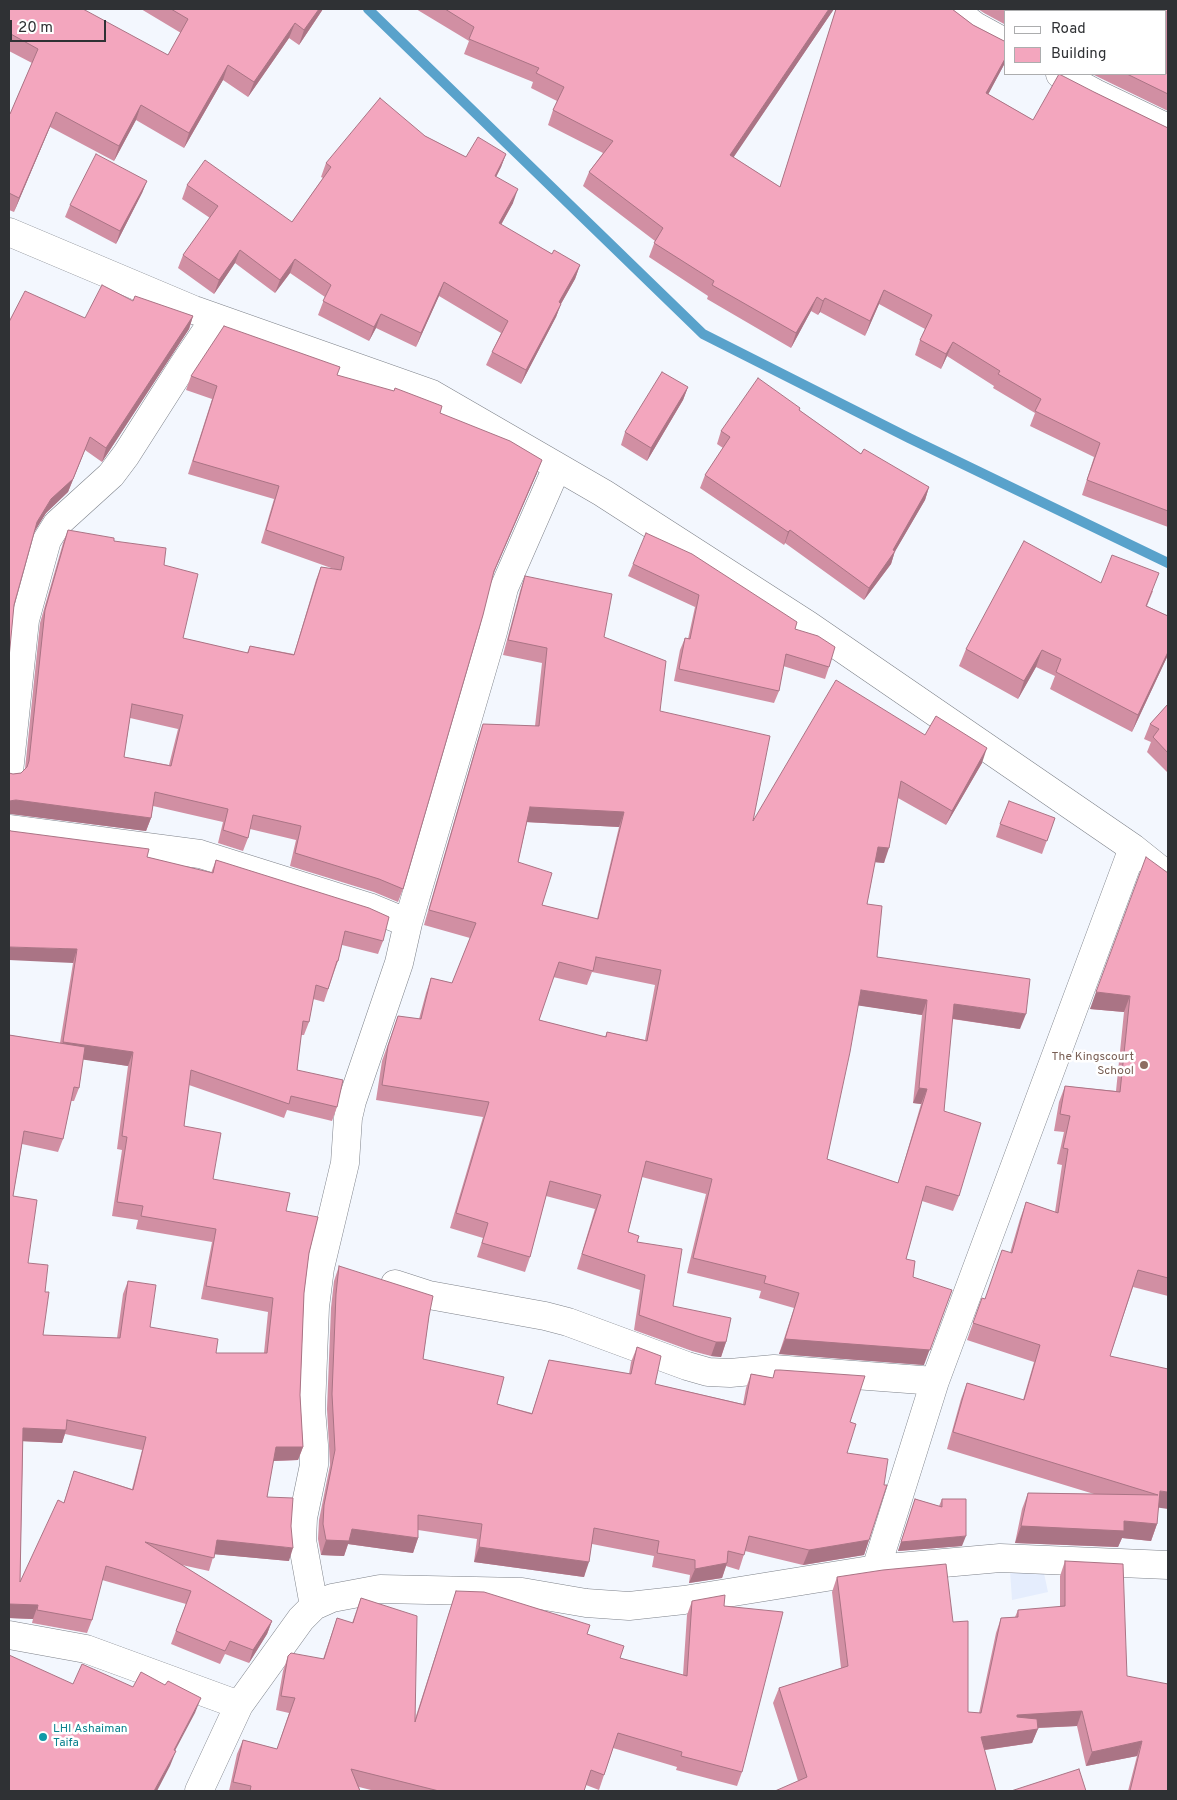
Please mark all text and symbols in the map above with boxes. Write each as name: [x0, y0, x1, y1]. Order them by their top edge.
scale bar: [12, 10, 109, 42]
legend: [1004, 10, 1167, 75]
text: 20 m: [18, 19, 53, 38]
text: Road: [1051, 20, 1086, 39]
text: Building: [1051, 45, 1106, 64]
place label: The Kingscourt School: [1052, 1051, 1134, 1079]
marker: The Kingscourt School: [1138, 1059, 1150, 1071]
place label: LHI Ashaiman Taifa: [53, 1723, 128, 1751]
marker: LHI Ashaiman Taifa: [37, 1731, 49, 1743]

